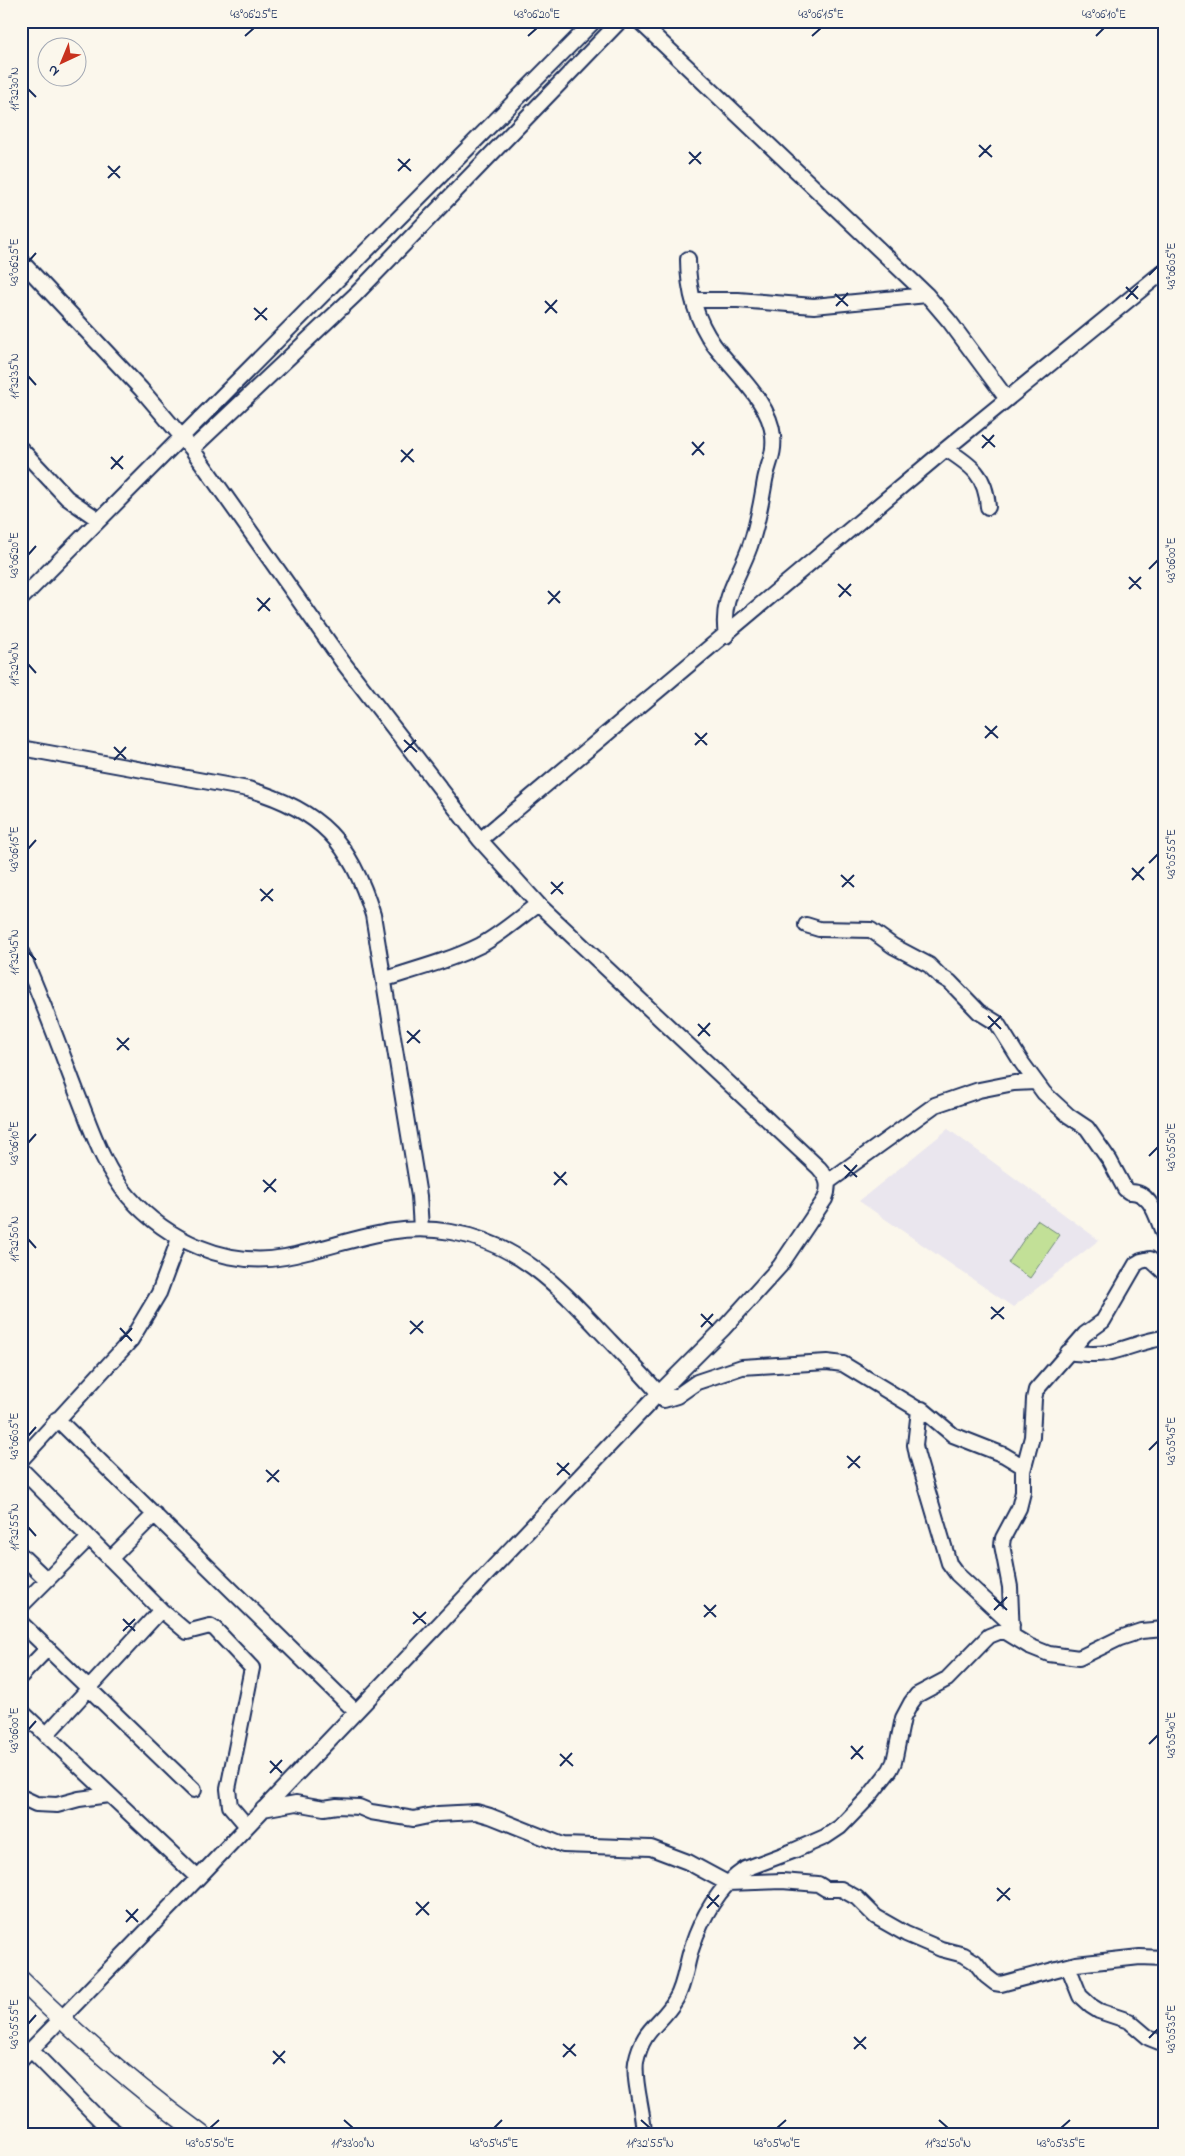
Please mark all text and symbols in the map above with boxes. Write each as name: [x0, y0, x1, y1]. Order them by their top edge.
text: 43°06'25"E: [230, 6, 278, 24]
text: 43°06'20"E: [514, 6, 560, 24]
text: 43°06'15"E: [798, 6, 844, 24]
text: 43°06'10"E: [1082, 6, 1126, 24]
north arrow: [38, 38, 88, 88]
text: N: [43, 59, 65, 81]
text: 11°32'30"N: [6, 67, 24, 111]
text: 43°06'25"E: [6, 238, 24, 286]
text: 43°06'05"E: [1163, 243, 1181, 289]
text: 11°32'35"N: [6, 353, 24, 399]
text: 43°06'20"E: [6, 532, 24, 578]
text: 43°06'00"E: [1163, 537, 1181, 583]
text: 11°32'40"N: [6, 642, 24, 686]
text: 43°06'15"E: [6, 826, 24, 872]
text: 43°05'55"E: [1163, 829, 1181, 879]
text: 11°32'45"N: [6, 929, 24, 975]
text: 43°06'10"E: [6, 1121, 24, 1165]
text: 43°05'50"E: [1163, 1123, 1181, 1171]
text: 11°32'50"N: [6, 1216, 24, 1262]
text: 43°06'05"E: [6, 1413, 24, 1459]
text: 43°05'45"E: [1163, 1417, 1181, 1465]
text: 11°32'55"N: [6, 1503, 24, 1551]
text: 43°06'00"E: [6, 1707, 24, 1753]
text: 43°05'40"E: [1163, 1712, 1181, 1758]
text: 43°05'55"E: [6, 1999, 24, 2049]
text: 43°05'35"E: [1163, 2005, 1181, 2053]
text: 43°05'50"E: [186, 2135, 234, 2153]
text: 11°33'00"N: [331, 2135, 375, 2153]
text: 43°05'45"E: [470, 2135, 518, 2153]
text: 11°32'55"N: [626, 2135, 674, 2153]
text: 43°05'40"E: [754, 2135, 800, 2153]
text: 11°32'50"N: [925, 2135, 971, 2153]
text: 43°05'35"E: [1037, 2135, 1085, 2153]

